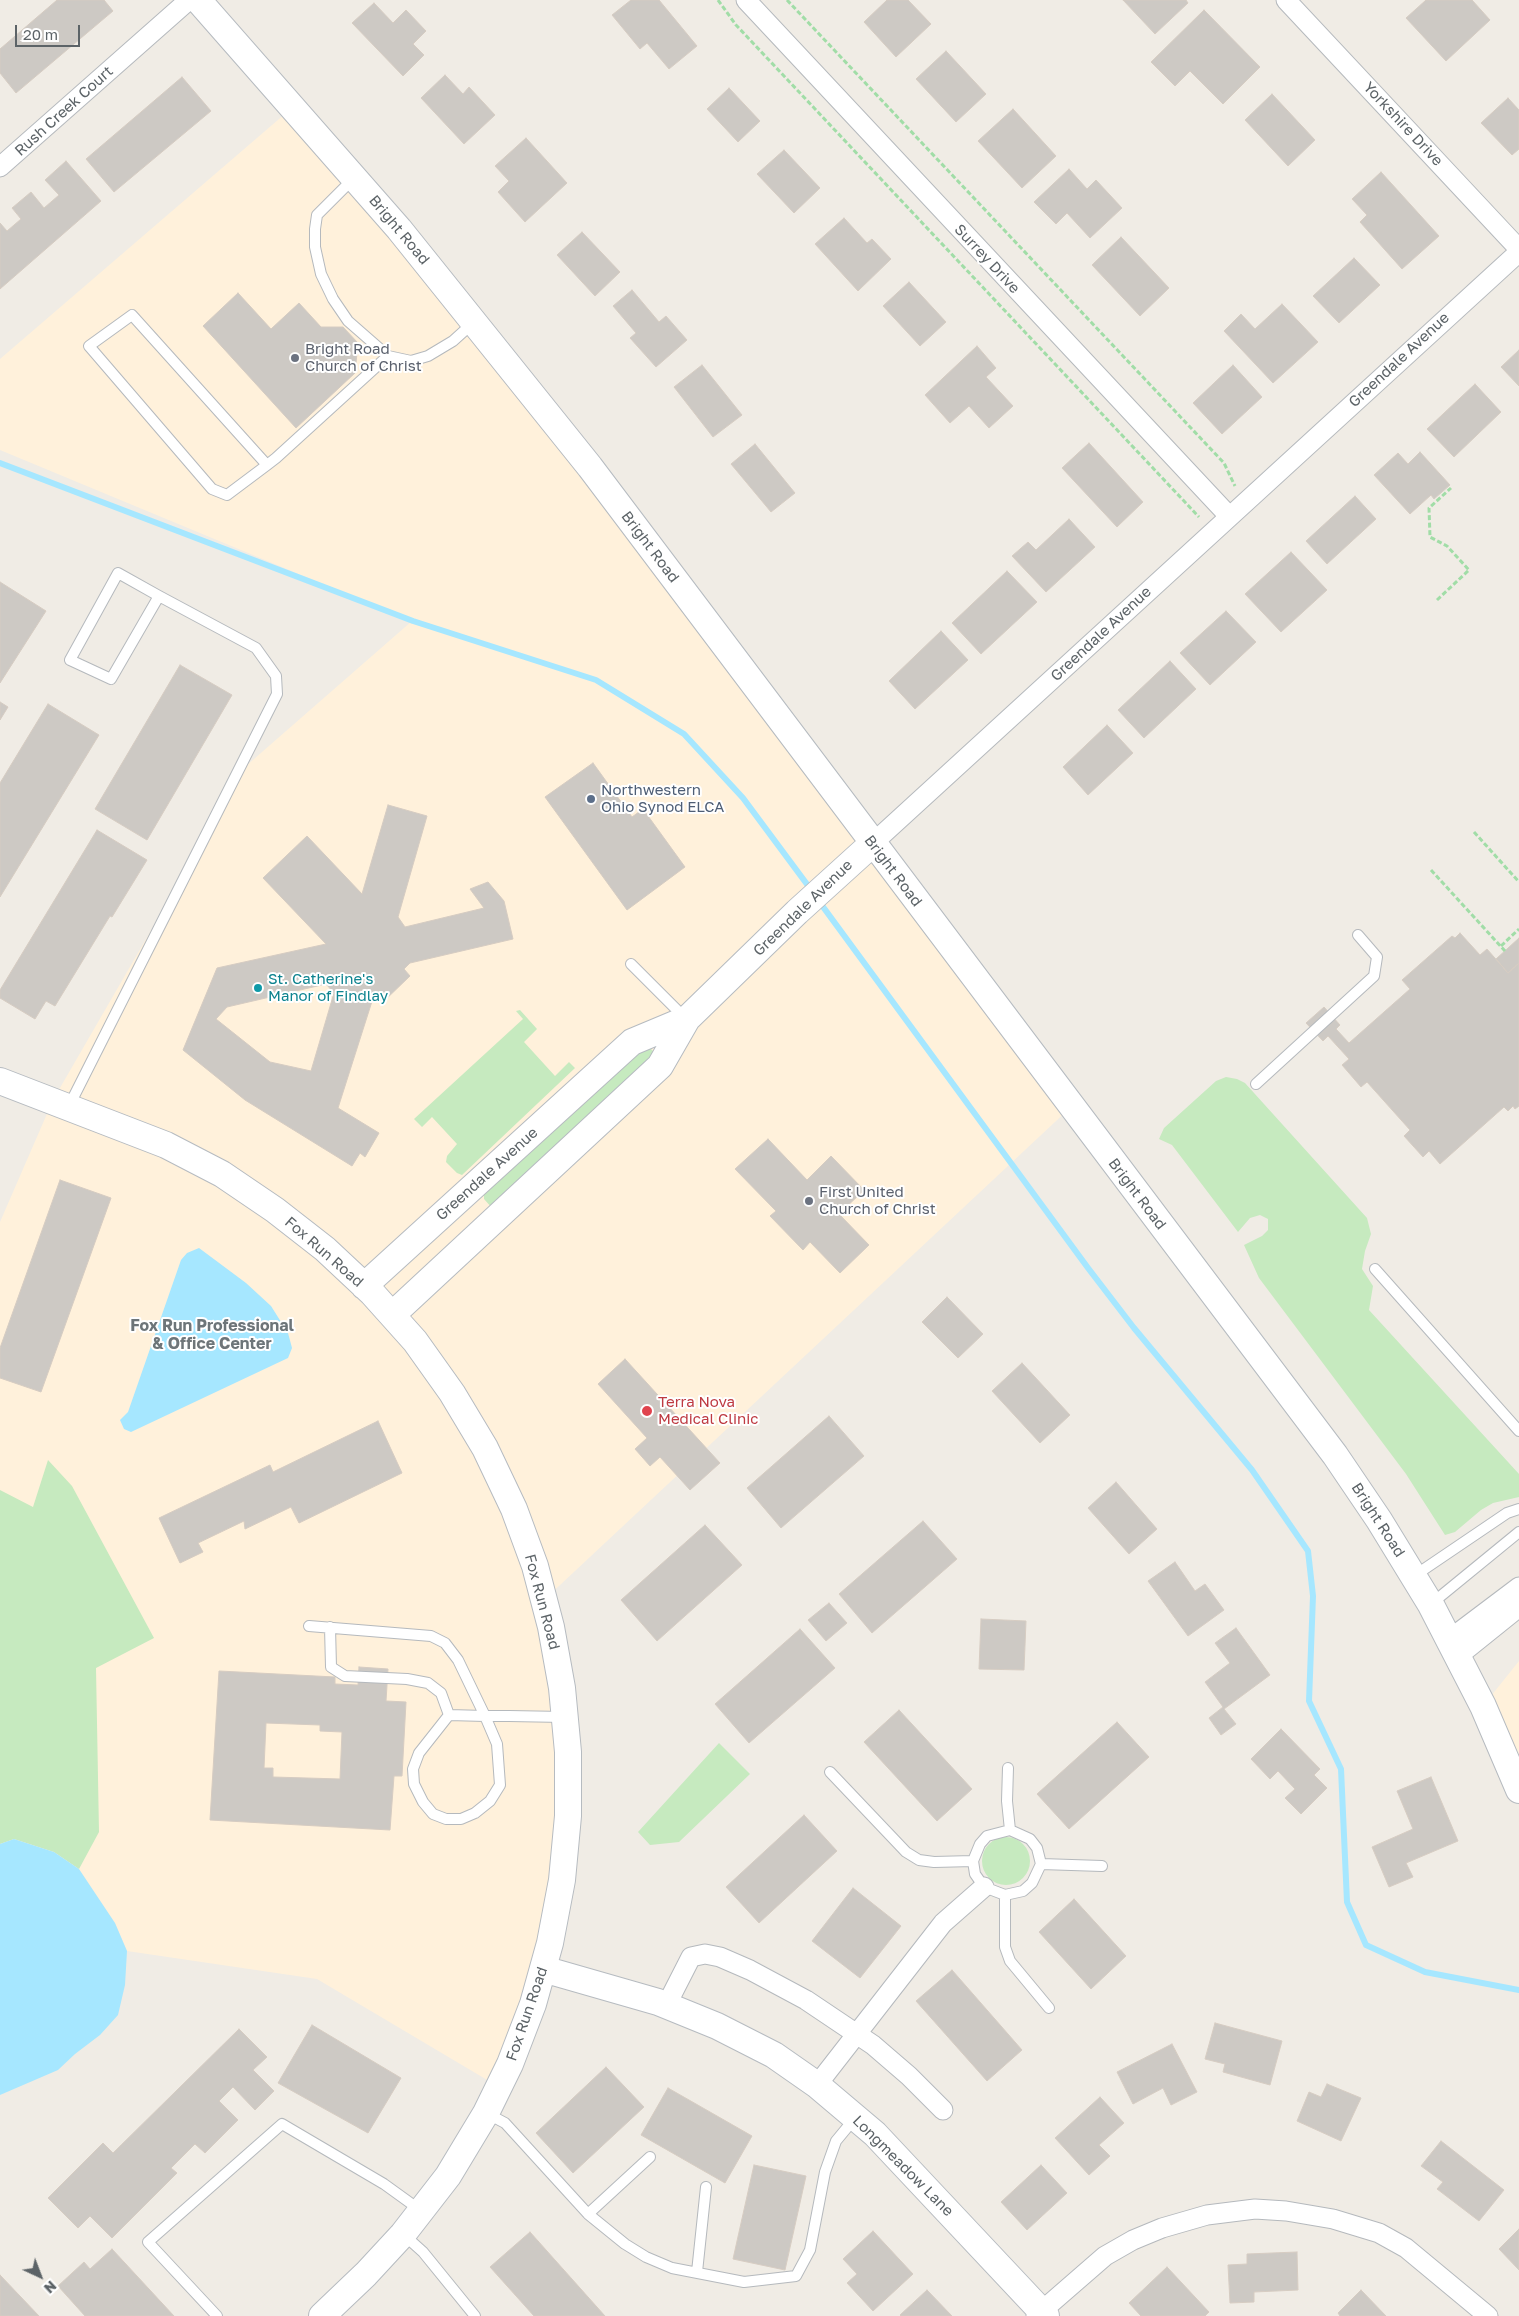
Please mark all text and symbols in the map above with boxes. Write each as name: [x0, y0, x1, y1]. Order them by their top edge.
scale bar: [18, 15, 82, 47]
text: 20 m: [23, 25, 58, 43]
street label: Rush Creek Court: [11, 62, 117, 160]
street label: Yorkshire Drive: [1360, 78, 1446, 170]
street label: Bright Road: [365, 192, 433, 268]
street label: Surrey Drive: [950, 221, 1024, 297]
street label: Greendale Avenue: [1345, 309, 1453, 411]
place label: Bright Road Church of Christ: [305, 340, 422, 375]
marker: Bright Road Church of Christ: [289, 352, 301, 364]
street label: Bright Road: [617, 508, 683, 586]
street label: Greendale Avenue: [1047, 583, 1155, 685]
place label: Northwestern Ohio Synod ELCA: [601, 781, 724, 816]
marker: Northwestern Ohio Synod ELCA: [585, 793, 597, 805]
street label: Bright Road: [860, 832, 926, 910]
street label: Greendale Avenue: [750, 856, 856, 960]
place label: St. Catherine's Manor of Findlay: [268, 970, 388, 1005]
marker: St. Catherine's Manor of Findlay: [252, 982, 264, 994]
street label: Greendale Avenue: [432, 1124, 542, 1224]
street label: Bright Road: [1104, 1155, 1170, 1233]
place label: First United Church of Christ: [819, 1183, 936, 1218]
marker: First United Church of Christ: [803, 1195, 815, 1207]
street label: Fox Run Road: [281, 1213, 367, 1291]
district label: Fox Run Professional & Office Center: [130, 1316, 294, 1354]
place label: Terra Nova Medical Clinic: [658, 1393, 758, 1428]
marker: Terra Nova Medical Clinic: [640, 1404, 654, 1418]
street label: Bright Road: [1347, 1480, 1409, 1560]
street label: Fox Run Road: [521, 1552, 563, 1652]
street label: Fox Run Road: [503, 1965, 551, 2063]
street label: Longmeadow Lane: [849, 2112, 957, 2220]
north arrow: [15, 2251, 65, 2301]
text: N: [41, 2277, 60, 2297]

